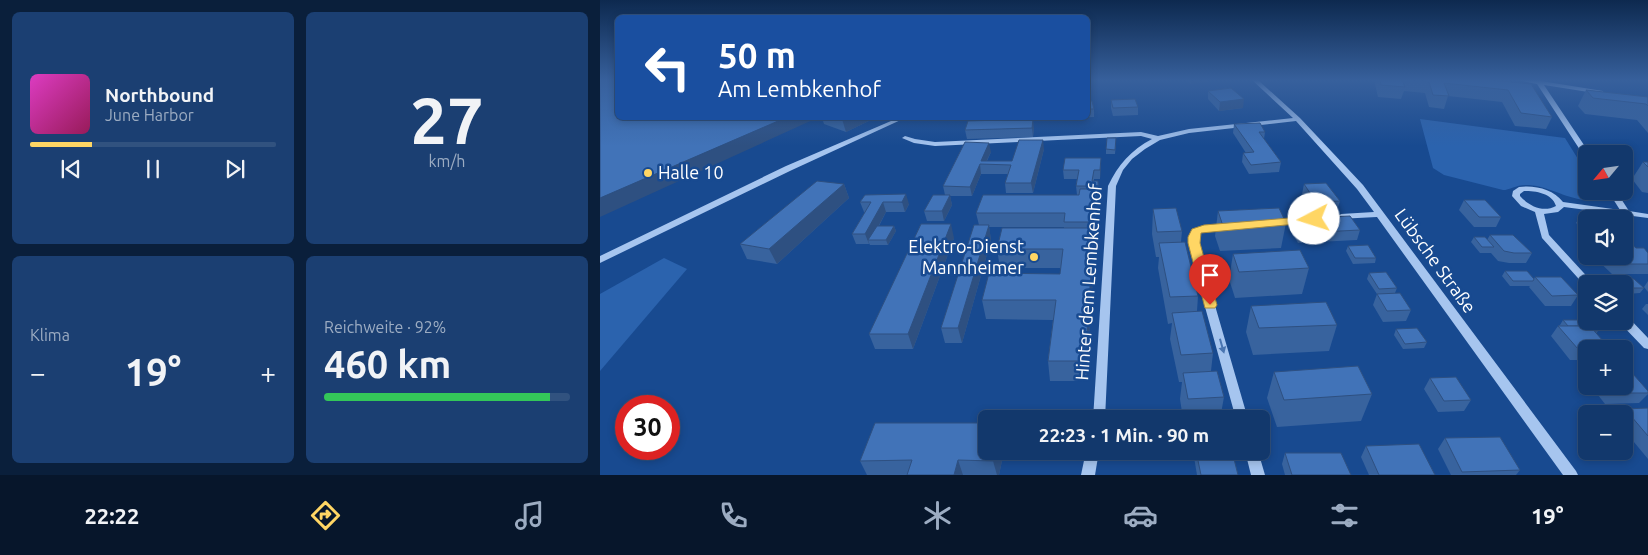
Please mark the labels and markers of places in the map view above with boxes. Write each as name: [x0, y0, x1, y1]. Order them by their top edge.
place label: Halle 10: [658, 162, 724, 182]
marker: Halle 10: [642, 167, 654, 179]
place label: Elektro-Dienst Mannheimer: [908, 236, 1024, 277]
marker: Elektro-Dienst Mannheimer: [1028, 251, 1040, 263]
pin: [1189, 254, 1231, 305]

